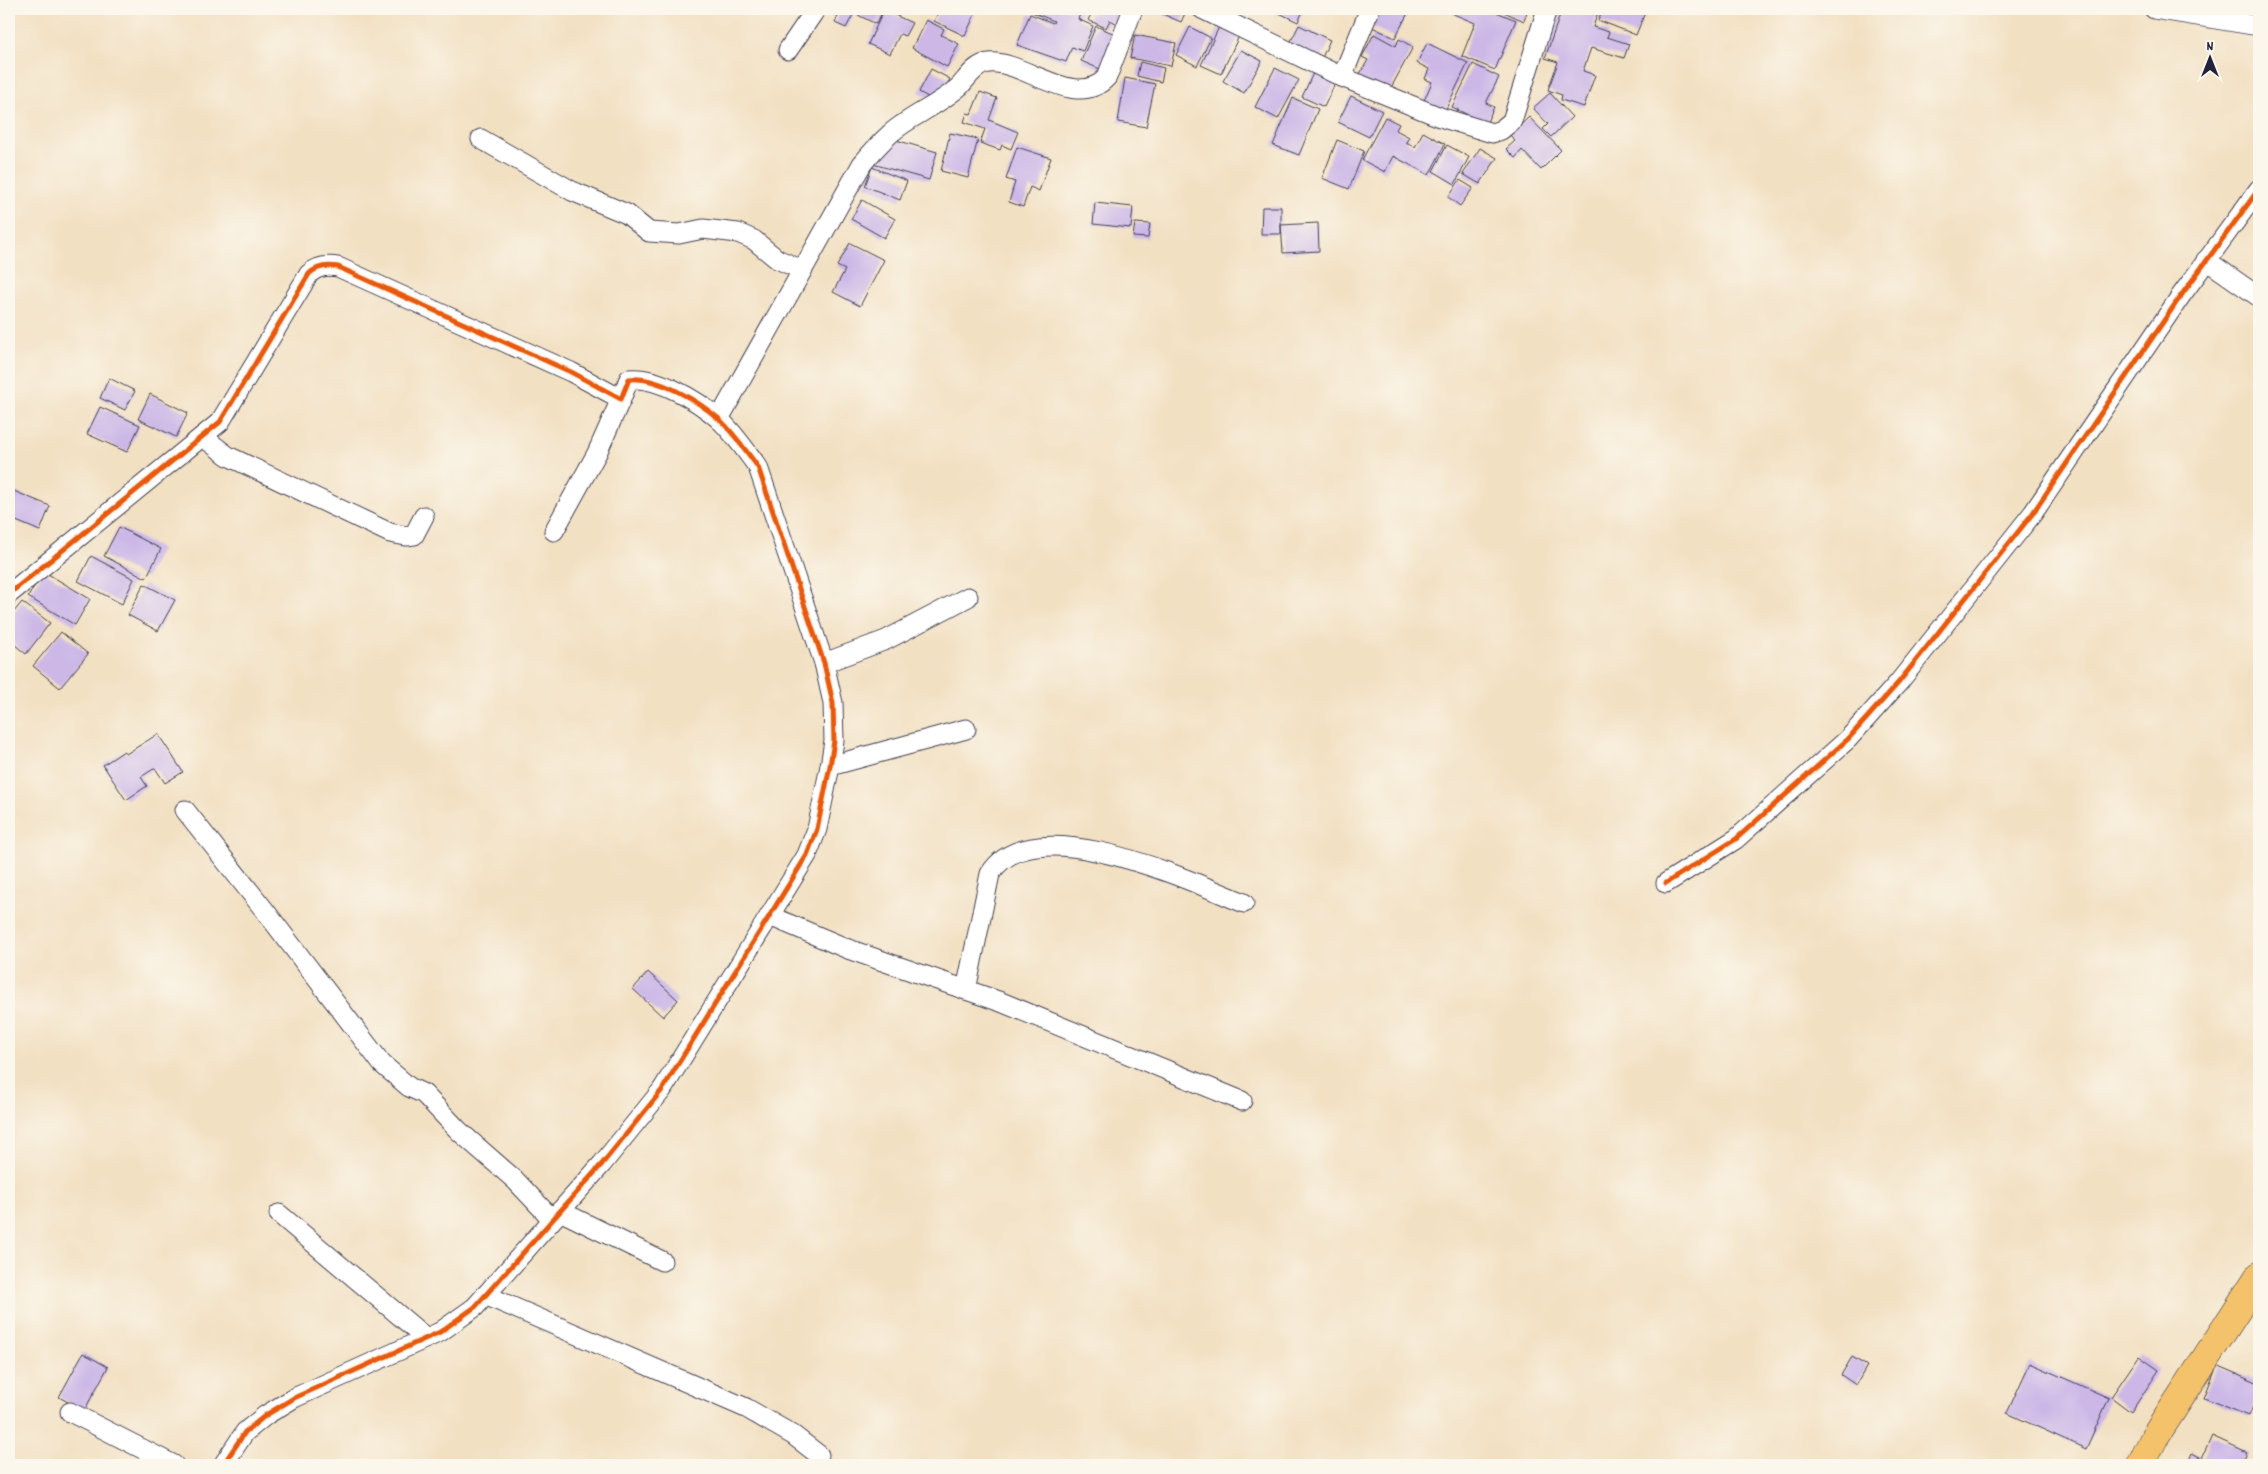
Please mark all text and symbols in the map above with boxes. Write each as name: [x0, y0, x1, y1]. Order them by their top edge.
north arrow: [2186, 32, 2236, 82]
text: N: [2207, 37, 2214, 57]

